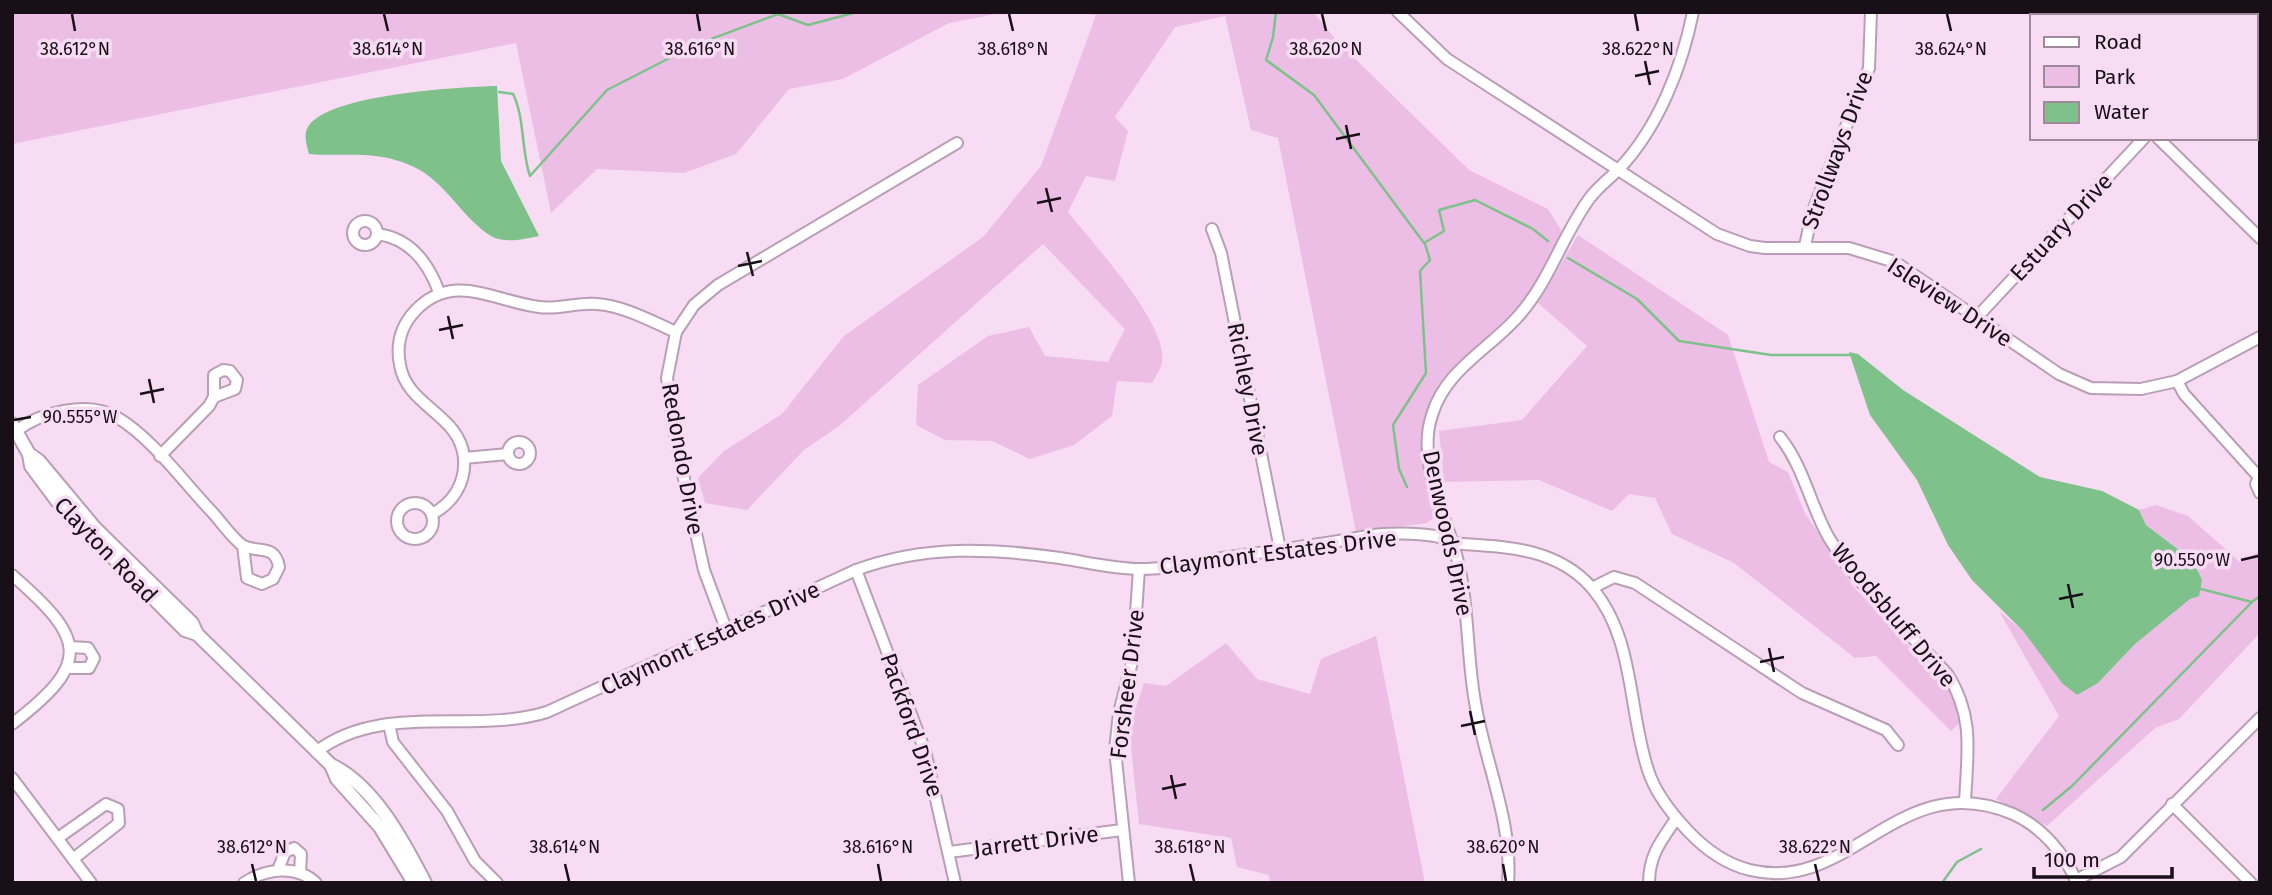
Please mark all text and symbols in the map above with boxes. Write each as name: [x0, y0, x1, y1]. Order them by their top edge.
legend: [2030, 14, 2258, 140]
text: Road: [2094, 29, 2142, 55]
text: 38.612°N: [40, 38, 110, 60]
text: 38.614°N: [353, 38, 423, 60]
text: 38.616°N: [665, 38, 735, 60]
text: 38.618°N: [977, 38, 1049, 60]
text: 38.620°N: [1289, 38, 1363, 60]
text: 38.622°N: [1602, 38, 1674, 60]
text: 38.624°N: [1915, 38, 1987, 60]
text: Park: [2094, 64, 2136, 90]
street label: Strollways Drive: [1795, 67, 1879, 233]
text: Water: [2094, 99, 2149, 125]
street label: Estuary Drive: [2004, 167, 2118, 287]
street label: Isleview Drive: [1882, 251, 2018, 353]
street label: Richley Drive: [1221, 320, 1275, 458]
street label: Redondo Drive: [656, 381, 710, 537]
text: 90.555°W: [43, 406, 118, 428]
street label: Denwoods Drive: [1417, 448, 1479, 618]
street label: Clayton Road: [48, 491, 164, 609]
street label: Claymont Estates Drive: [1158, 524, 1398, 580]
street label: Woodsbluff Drive: [1826, 537, 1962, 693]
text: 90.550°W: [2154, 549, 2230, 571]
street label: Claymont Estates Drive: [596, 575, 824, 701]
street label: Forsheer Drive: [1104, 608, 1150, 760]
street label: Packford Drive: [874, 649, 950, 801]
street label: Jarrett Drive: [972, 819, 1100, 863]
text: 38.612°N: [217, 836, 287, 858]
text: 38.614°N: [530, 836, 600, 858]
text: 38.616°N: [843, 836, 913, 858]
text: 38.618°N: [1154, 836, 1226, 858]
text: 38.620°N: [1466, 836, 1540, 858]
text: 38.622°N: [1779, 836, 1851, 858]
scale bar: [2034, 836, 2172, 880]
text: 100 m: [2044, 847, 2100, 873]

